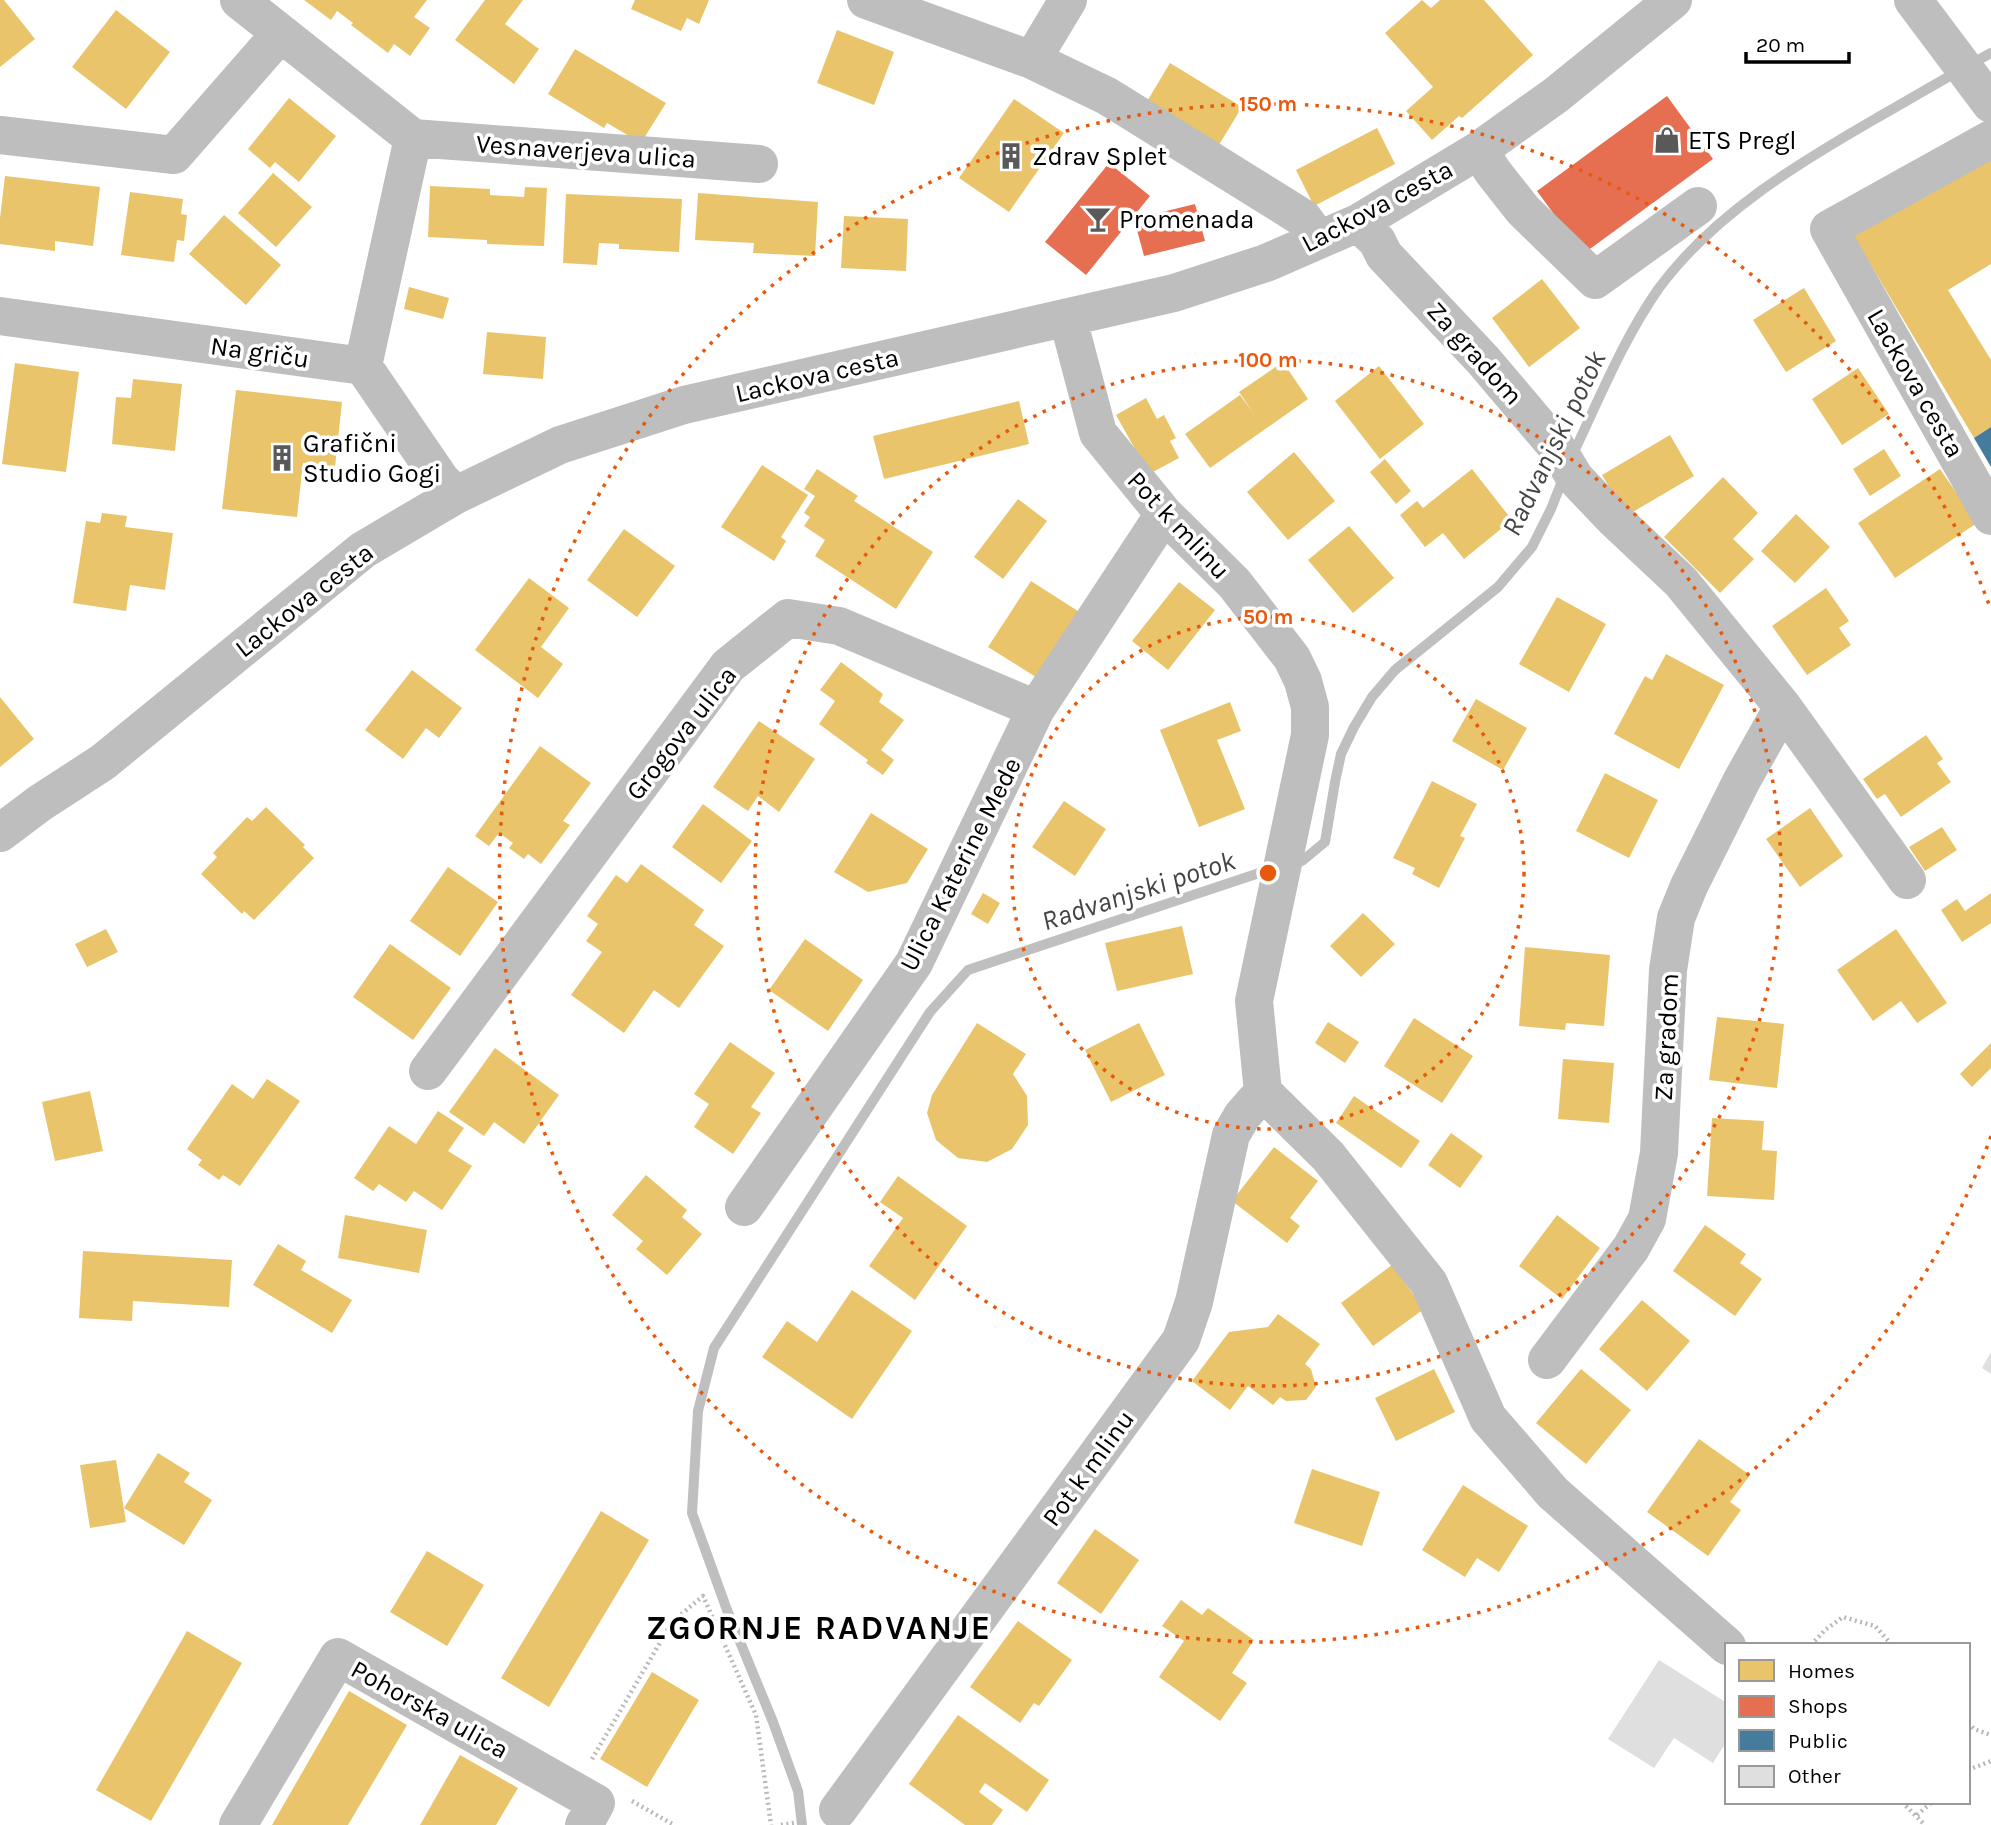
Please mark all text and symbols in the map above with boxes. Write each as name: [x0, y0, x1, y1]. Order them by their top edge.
scale bar: [1746, 21, 1849, 65]
text: 20 m: [1756, 33, 1805, 57]
text: 150 m: [1239, 92, 1297, 116]
shop icon: ETS Pregl: [1652, 125, 1682, 155]
place label: ETS Pregl: [1688, 125, 1797, 156]
street label: Vesnaverjeva ulica: [475, 128, 697, 175]
building icon: Zdrav Splet: [996, 141, 1026, 171]
place label: Zdrav Splet: [1032, 141, 1167, 172]
street label: Lackova cesta: [1296, 154, 1458, 259]
bar icon: Promenada: [1083, 204, 1113, 234]
place label: Promenada: [1119, 204, 1254, 235]
street label: Za gradom: [1420, 295, 1529, 411]
street label: Lackova cesta: [1860, 303, 1971, 463]
street label: Na griču: [209, 330, 311, 375]
street label: Lackova cesta: [732, 342, 902, 409]
water label: Radvanjski potok: [1494, 345, 1613, 541]
text: 100 m: [1238, 348, 1298, 372]
place label: Grafični Studio Gogi: [303, 428, 441, 489]
building icon: Grafični Studio Gogi: [267, 443, 297, 473]
street label: Pot k mlinu: [1121, 465, 1236, 586]
street label: Lackova cesta: [229, 537, 380, 664]
text: 50 m: [1243, 605, 1293, 629]
street label: Grogova ulica: [620, 660, 743, 806]
street label: Ulica Katerine Mede: [893, 752, 1028, 976]
water label: Radvanjski potok: [1037, 843, 1240, 937]
centre of rings: [1256, 861, 1280, 885]
street label: Za gradom: [1648, 972, 1685, 1102]
street label: Pot k mlinu: [1036, 1404, 1141, 1532]
district label: ZGORNJE RADVANJE: [646, 1609, 992, 1647]
legend: [1725, 1643, 1970, 1804]
street label: Pohorska ulica: [346, 1653, 514, 1765]
text: Homes: [1788, 1659, 1855, 1683]
text: Shops: [1788, 1694, 1848, 1718]
text: Public: [1788, 1729, 1848, 1753]
text: Other: [1788, 1764, 1841, 1788]

